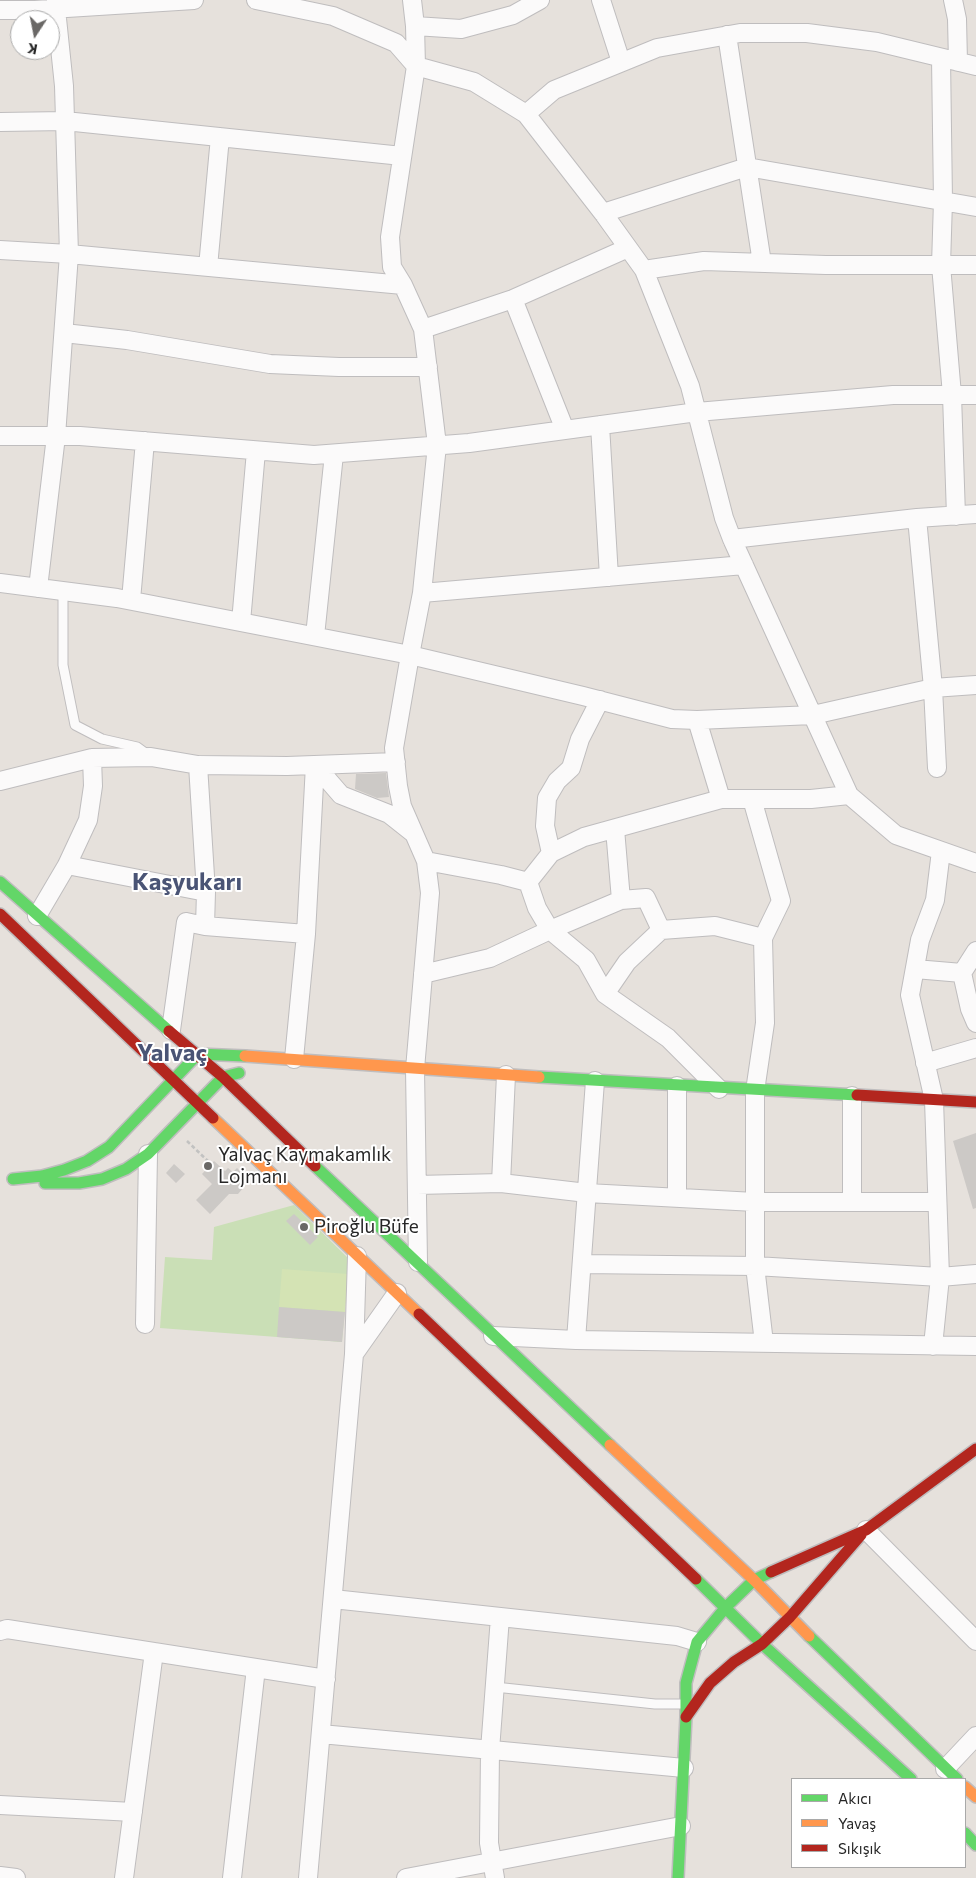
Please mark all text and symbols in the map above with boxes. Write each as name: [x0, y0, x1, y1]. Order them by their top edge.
north arrow: [10, 10, 60, 60]
text: K: [26, 40, 39, 59]
district label: Kaşyukarı: [132, 868, 242, 896]
district label: Yalvaç: [137, 1039, 207, 1067]
place label: Yalvaç Kaymakamlık Lojmanı: [218, 1144, 391, 1188]
marker: Yalvaç Kaymakamlık Lojmanı: [202, 1160, 214, 1172]
place label: Piroğlu Büfe: [314, 1216, 419, 1238]
marker: Piroğlu Büfe: [298, 1221, 310, 1233]
legend: [791, 1778, 966, 1868]
text: Akıcı: [838, 1789, 872, 1807]
text: Yavaş: [838, 1814, 876, 1832]
text: Sıkışık: [838, 1839, 881, 1857]

